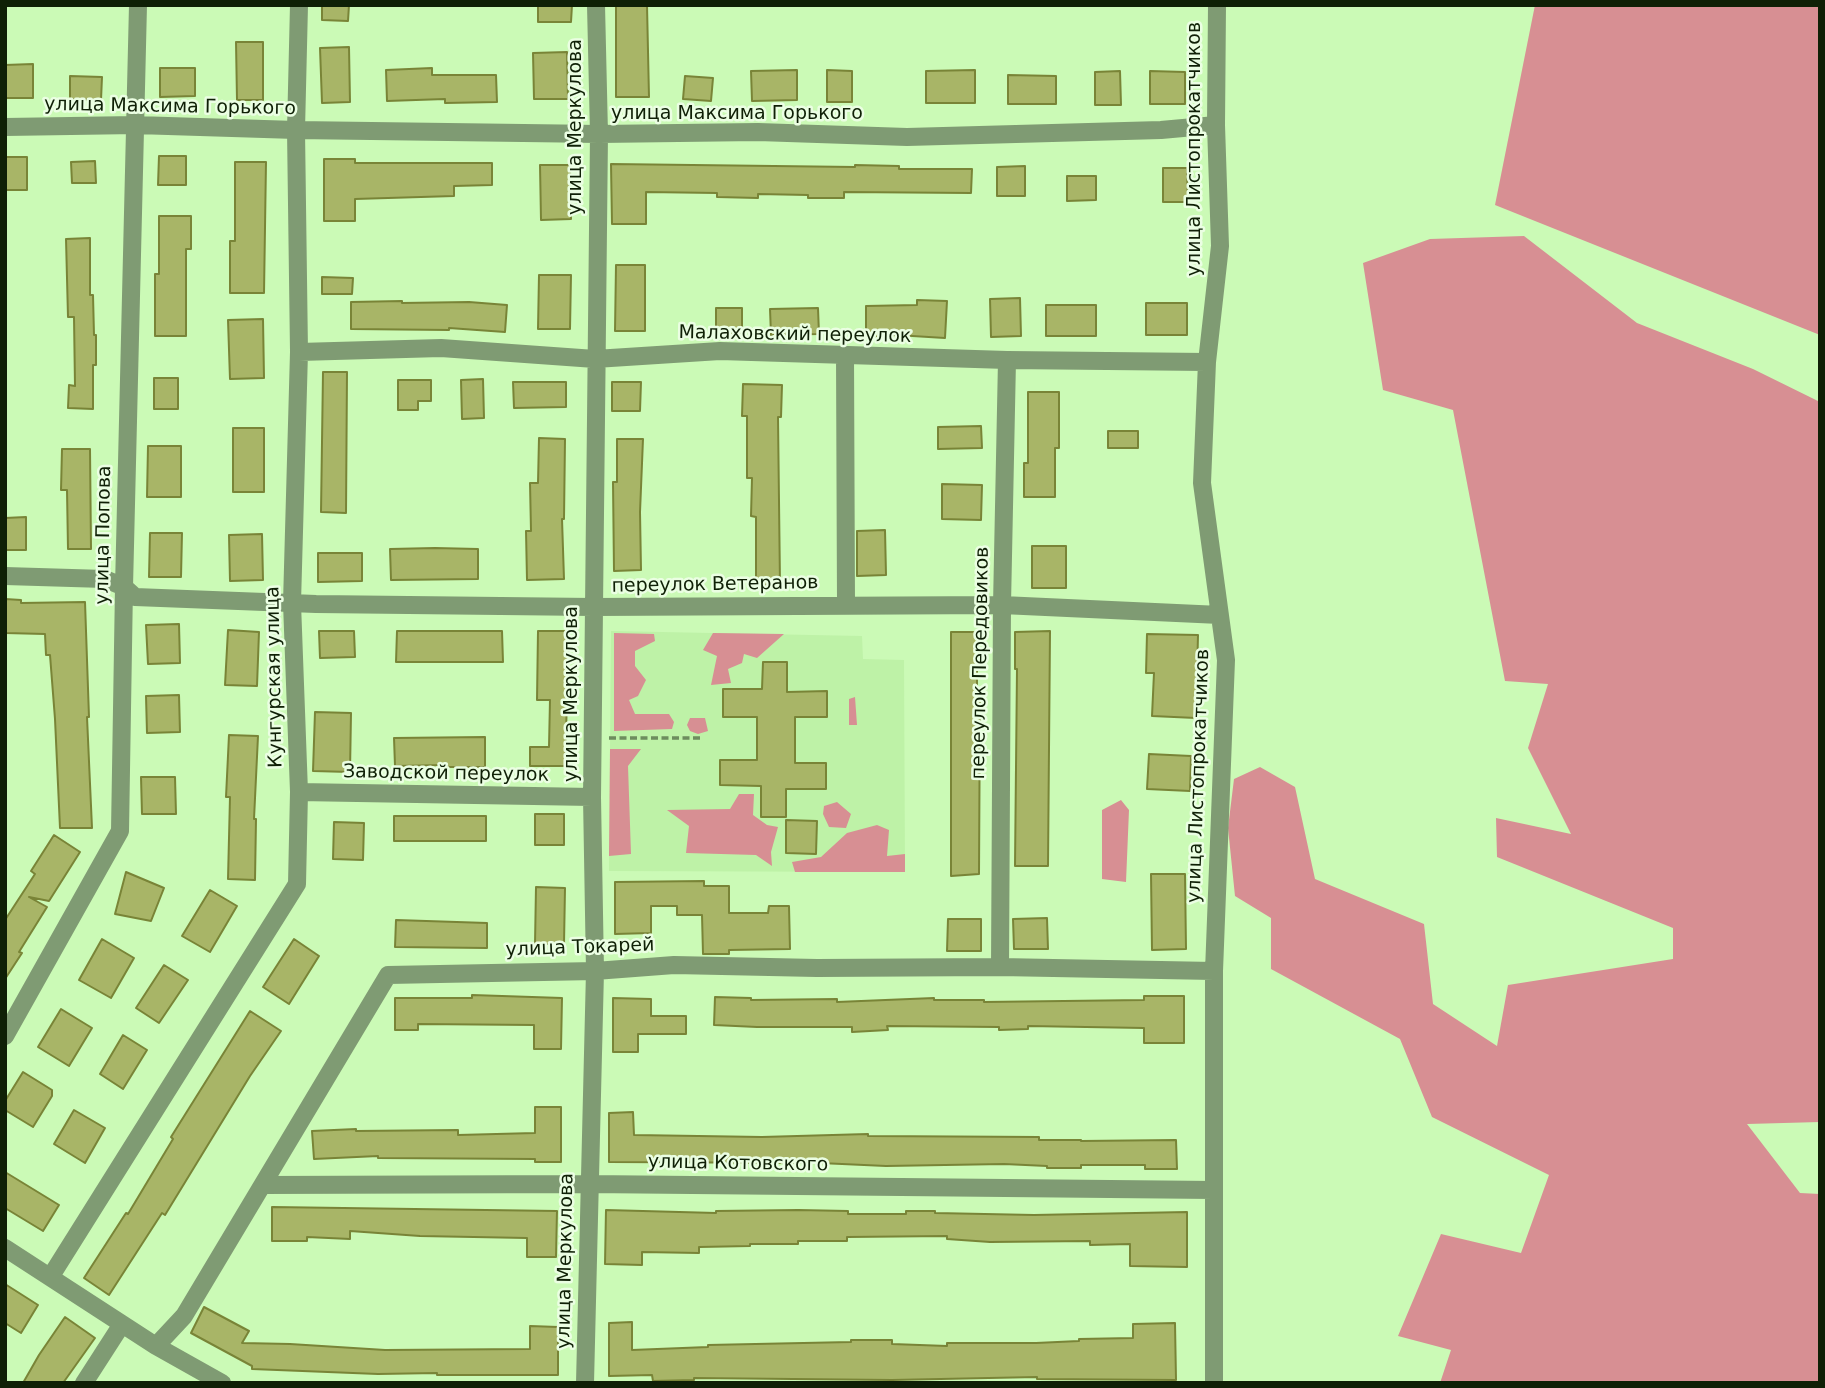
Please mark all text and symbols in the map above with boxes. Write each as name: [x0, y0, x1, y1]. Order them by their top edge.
street label: улица Листопрокатчиков: [1184, 22, 1206, 276]
street label: улица Меркулова: [565, 39, 587, 215]
street label: улица Максима Горького: [44, 93, 296, 121]
street label: улица Максима Горького: [611, 103, 863, 125]
street label: Малаховский переулок: [678, 322, 912, 348]
street label: улица Попова: [91, 465, 117, 605]
street label: переулок Передовиков: [968, 546, 994, 780]
street label: переулок Ветеранов: [611, 572, 819, 598]
street label: Кунгурская улица: [262, 586, 288, 768]
street label: улица Меркулова: [561, 606, 583, 782]
street label: улица Листопрокатчиков: [1183, 649, 1215, 903]
street label: Заводской переулок: [343, 761, 549, 787]
street label: улица Токарей: [505, 934, 655, 962]
street label: улица Котовского: [648, 1151, 828, 1177]
street label: улица Меркулова: [553, 1173, 579, 1349]

